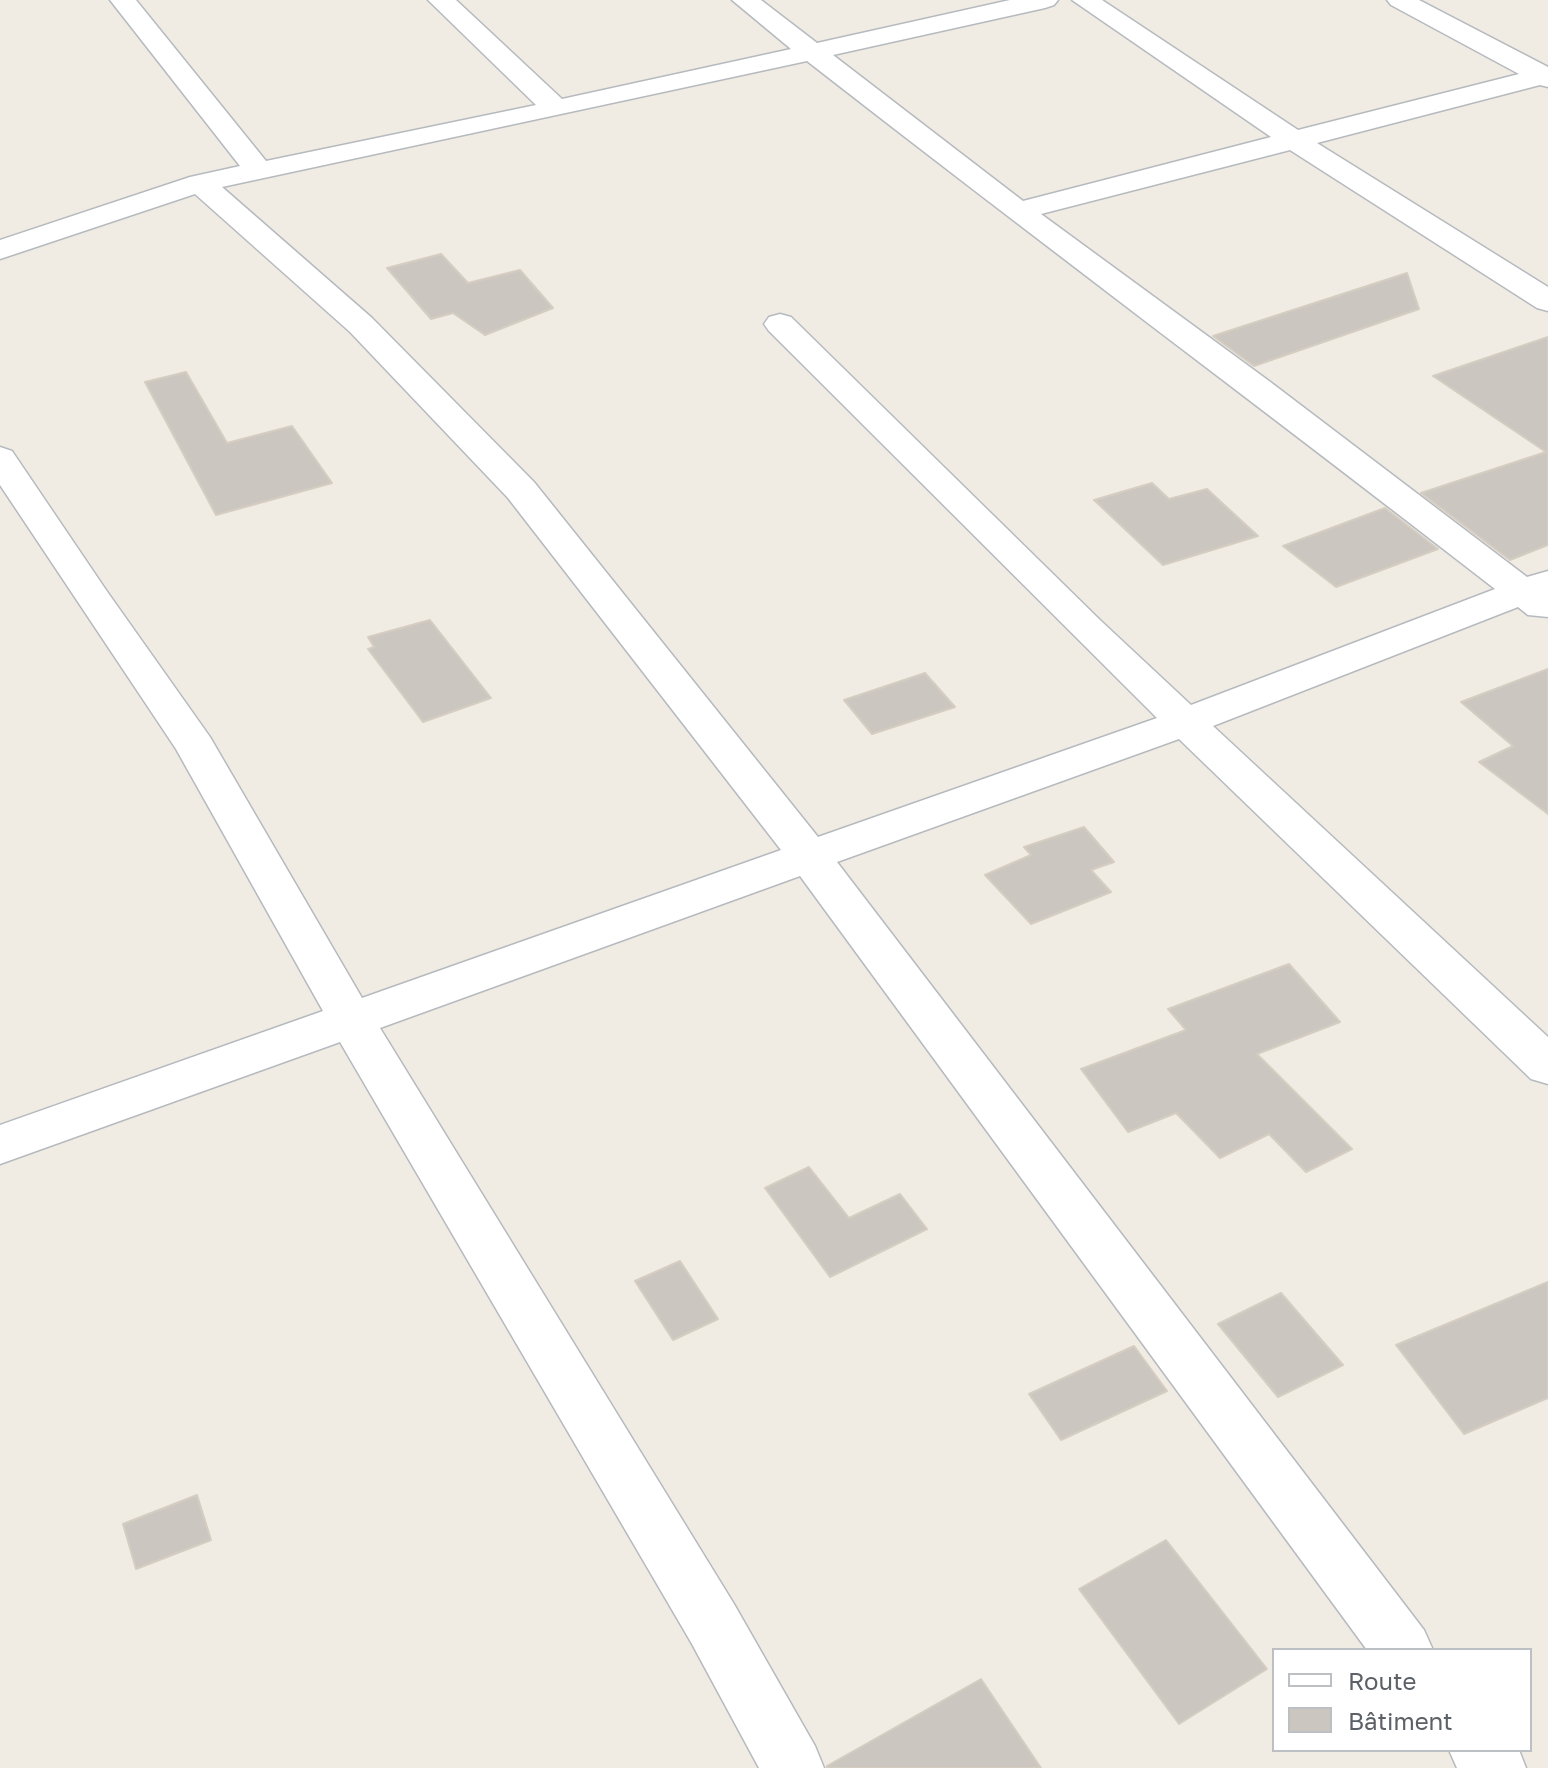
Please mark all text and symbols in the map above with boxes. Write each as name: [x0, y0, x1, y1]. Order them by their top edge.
legend: [1272, 1648, 1532, 1752]
text: Route: [1348, 1666, 1417, 1695]
text: Bâtiment: [1348, 1706, 1453, 1735]

